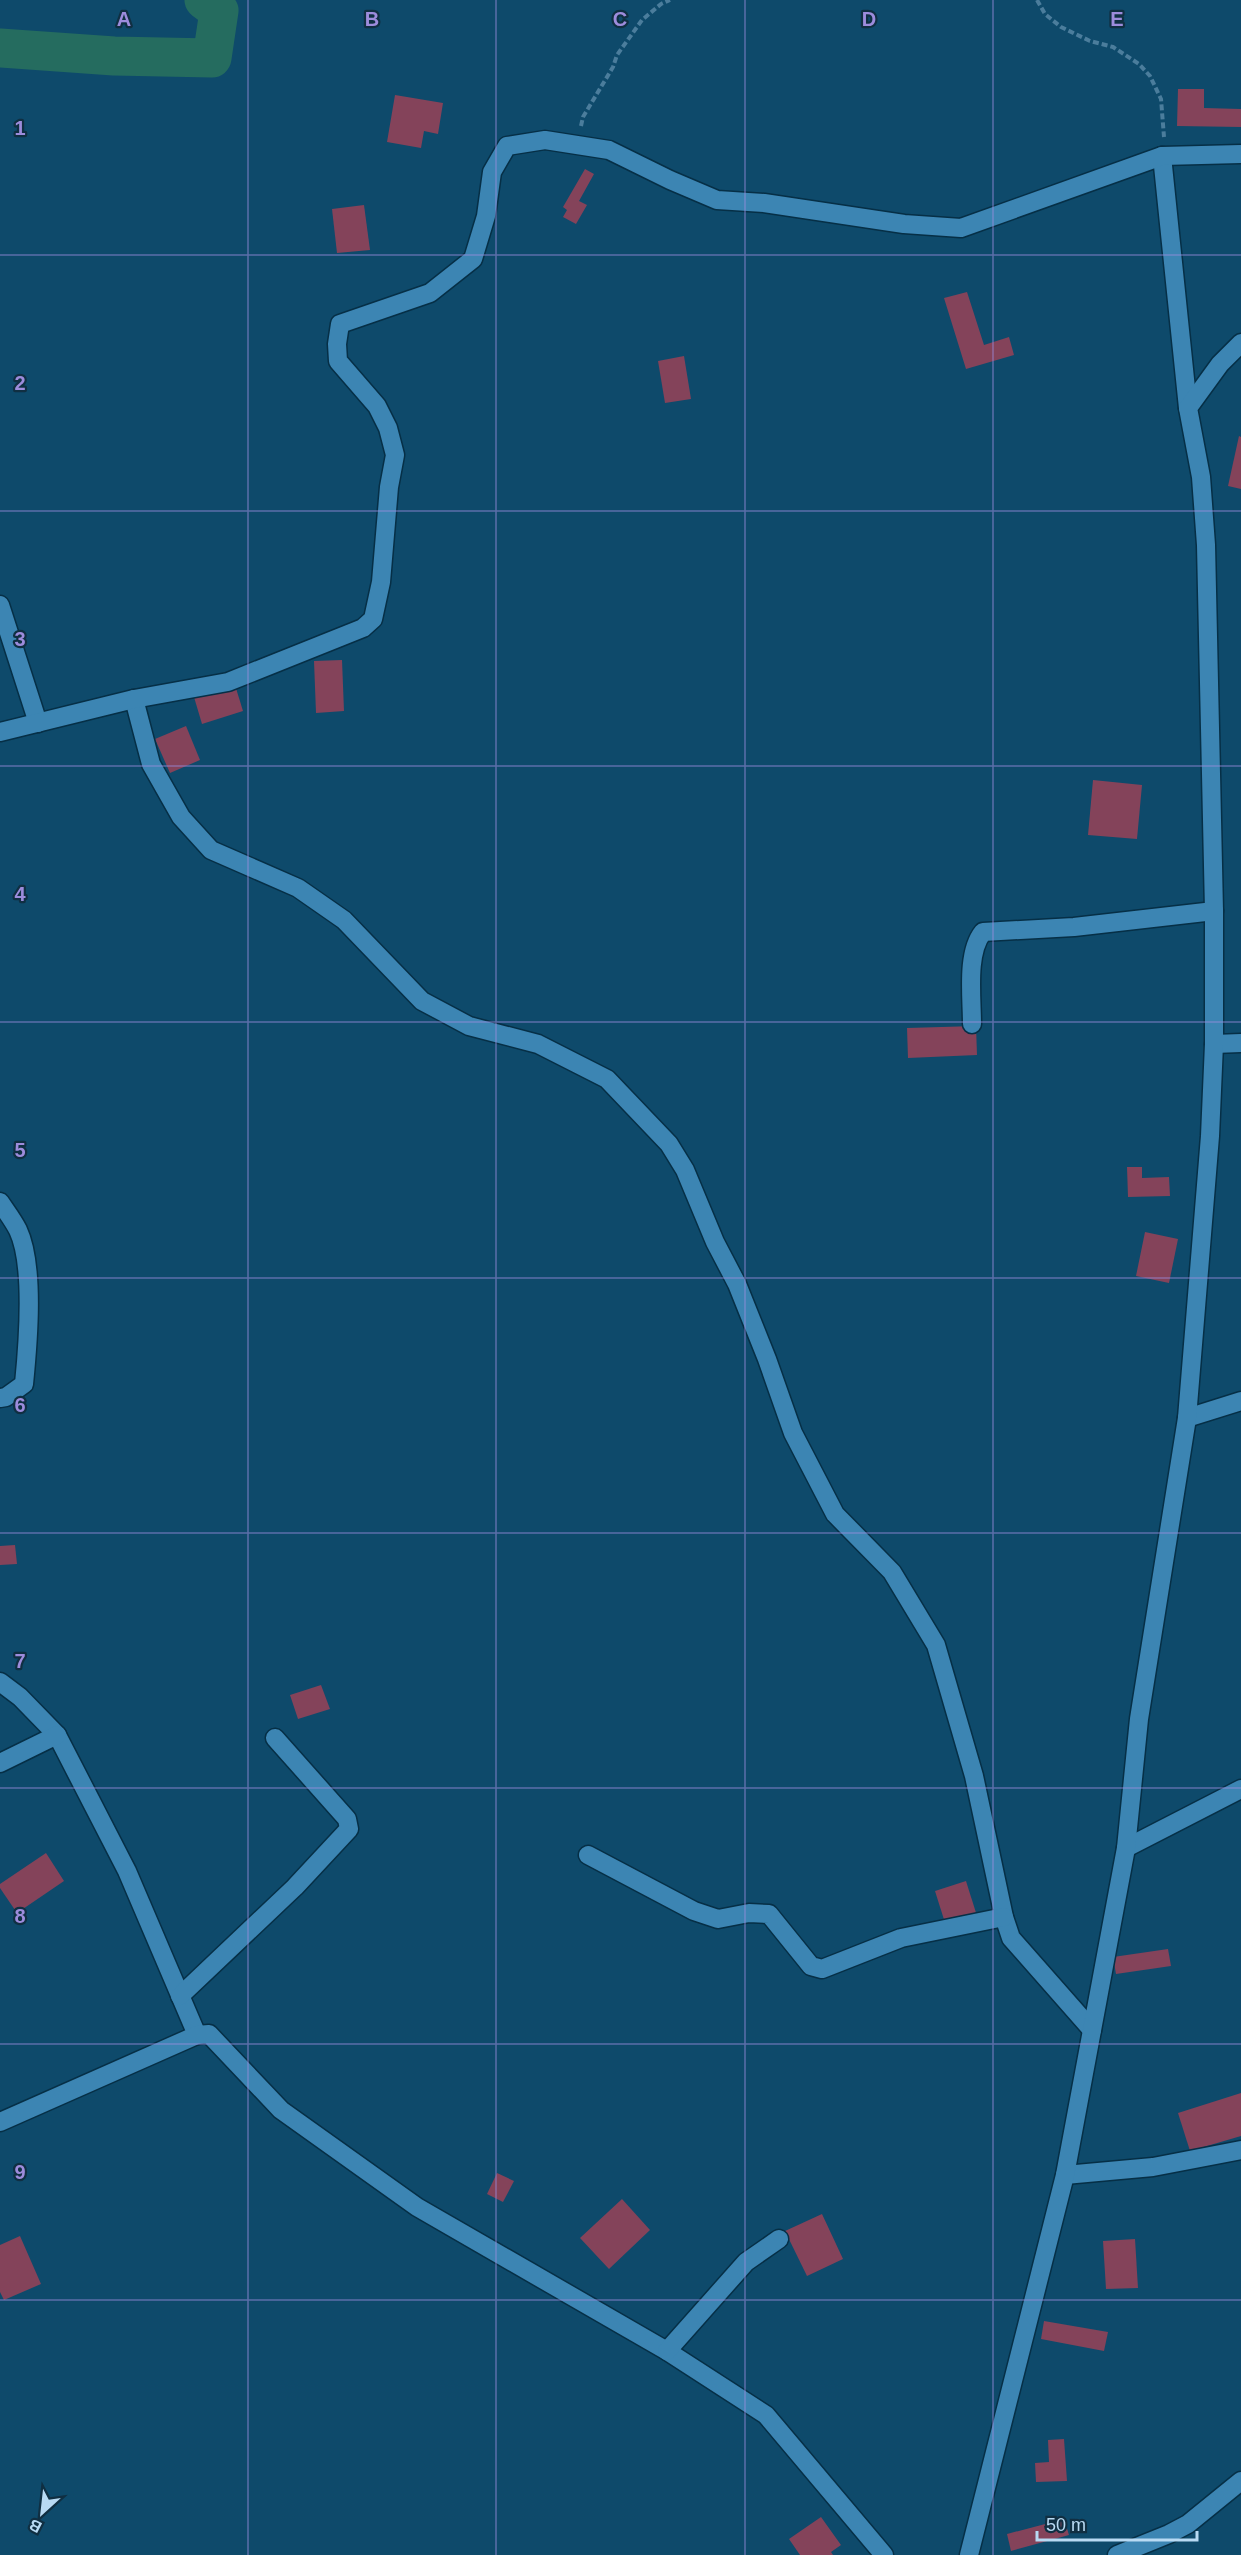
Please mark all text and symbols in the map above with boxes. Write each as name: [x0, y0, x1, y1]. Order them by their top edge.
text: A: [117, 8, 131, 30]
text: B: [365, 8, 379, 30]
text: C: [613, 8, 627, 30]
text: D: [862, 8, 876, 30]
text: E: [1110, 8, 1124, 30]
text: 1: [14, 117, 26, 139]
text: 2: [14, 372, 26, 394]
text: 3: [14, 628, 26, 650]
text: 4: [14, 883, 26, 905]
text: 5: [14, 1139, 26, 1161]
text: 6: [14, 1394, 26, 1416]
text: 7: [14, 1650, 26, 1672]
text: 8: [14, 1905, 26, 1927]
text: 9: [14, 2161, 26, 2183]
north arrow: [12, 2483, 72, 2543]
scale bar: [1037, 2504, 1198, 2542]
text: 50 m: [1046, 2515, 1086, 2535]
text: B: [26, 2516, 44, 2536]

